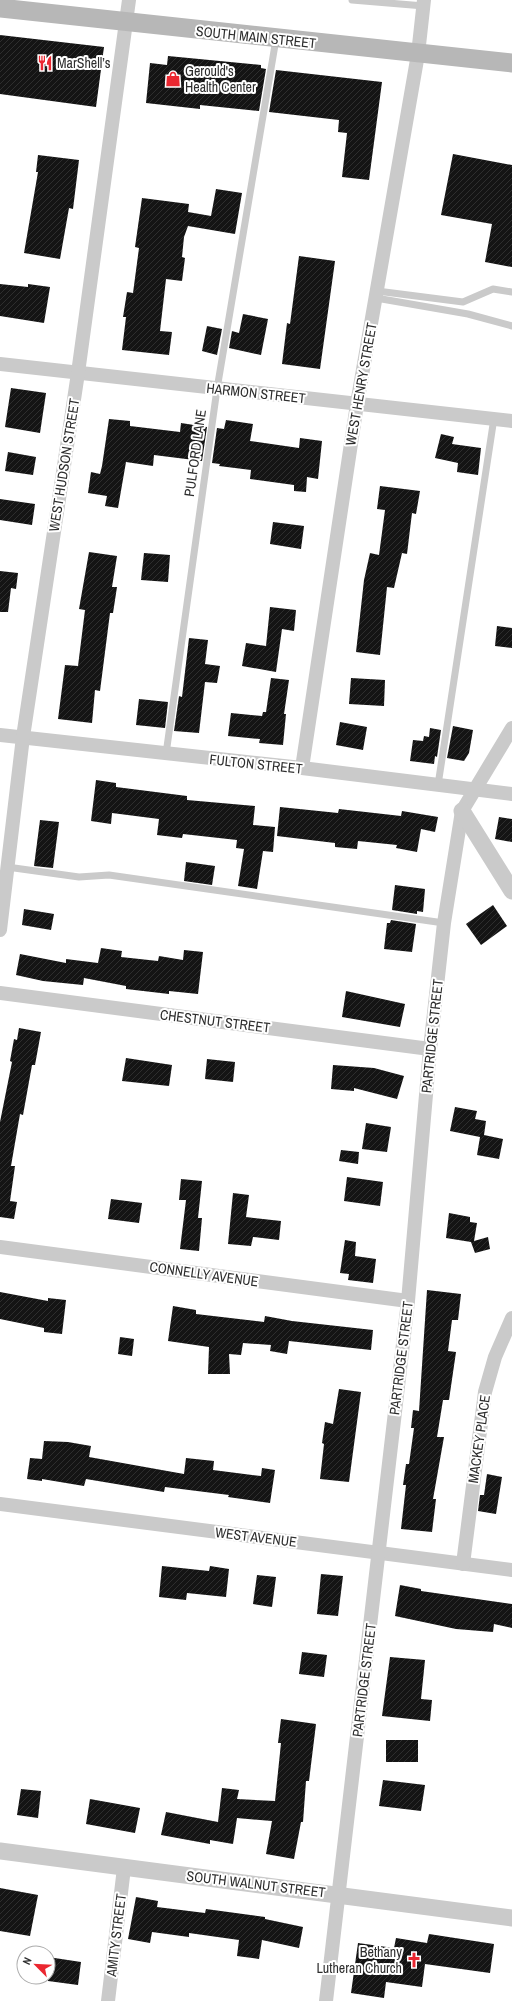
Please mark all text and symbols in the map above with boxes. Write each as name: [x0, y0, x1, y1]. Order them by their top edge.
street label: SOUTH MAIN STREET: [195, 22, 317, 52]
restaurant icon: MarShell’s: [36, 54, 54, 72]
place label: MarShell’s: [57, 54, 111, 72]
place label: Gerould's Health Center: [185, 62, 256, 96]
shop icon: Gerould's Health Center: [164, 70, 182, 88]
street label: WEST HENRY STREET: [341, 321, 381, 447]
street label: HARMON STREET: [206, 379, 306, 407]
street label: WEST HUDSON STREET: [45, 397, 83, 533]
street label: PULFORD LANE: [180, 408, 210, 498]
street label: FULTON STREET: [209, 750, 303, 778]
street label: PARTRIDGE STREET: [417, 978, 447, 1094]
street label: CHESTNUT STREET: [159, 1005, 271, 1037]
street label: CONNELLY AVENUE: [148, 1257, 260, 1291]
street label: PARTRIDGE STREET: [385, 1300, 417, 1416]
street label: MACKEY PLACE: [464, 1394, 494, 1484]
street label: WEST AVENUE: [214, 1523, 298, 1551]
street label: PARTRIDGE STREET: [348, 1622, 380, 1738]
street label: SOUTH WALNUT STREET: [186, 1867, 326, 1901]
street label: AMITY STREET: [102, 1893, 130, 1978]
place label: Bethany Lutheran Church: [316, 1943, 402, 1977]
north arrow: [16, 1945, 56, 1985]
church icon: Bethany Lutheran Church: [405, 1951, 423, 1969]
text: N: [19, 1955, 35, 1967]

